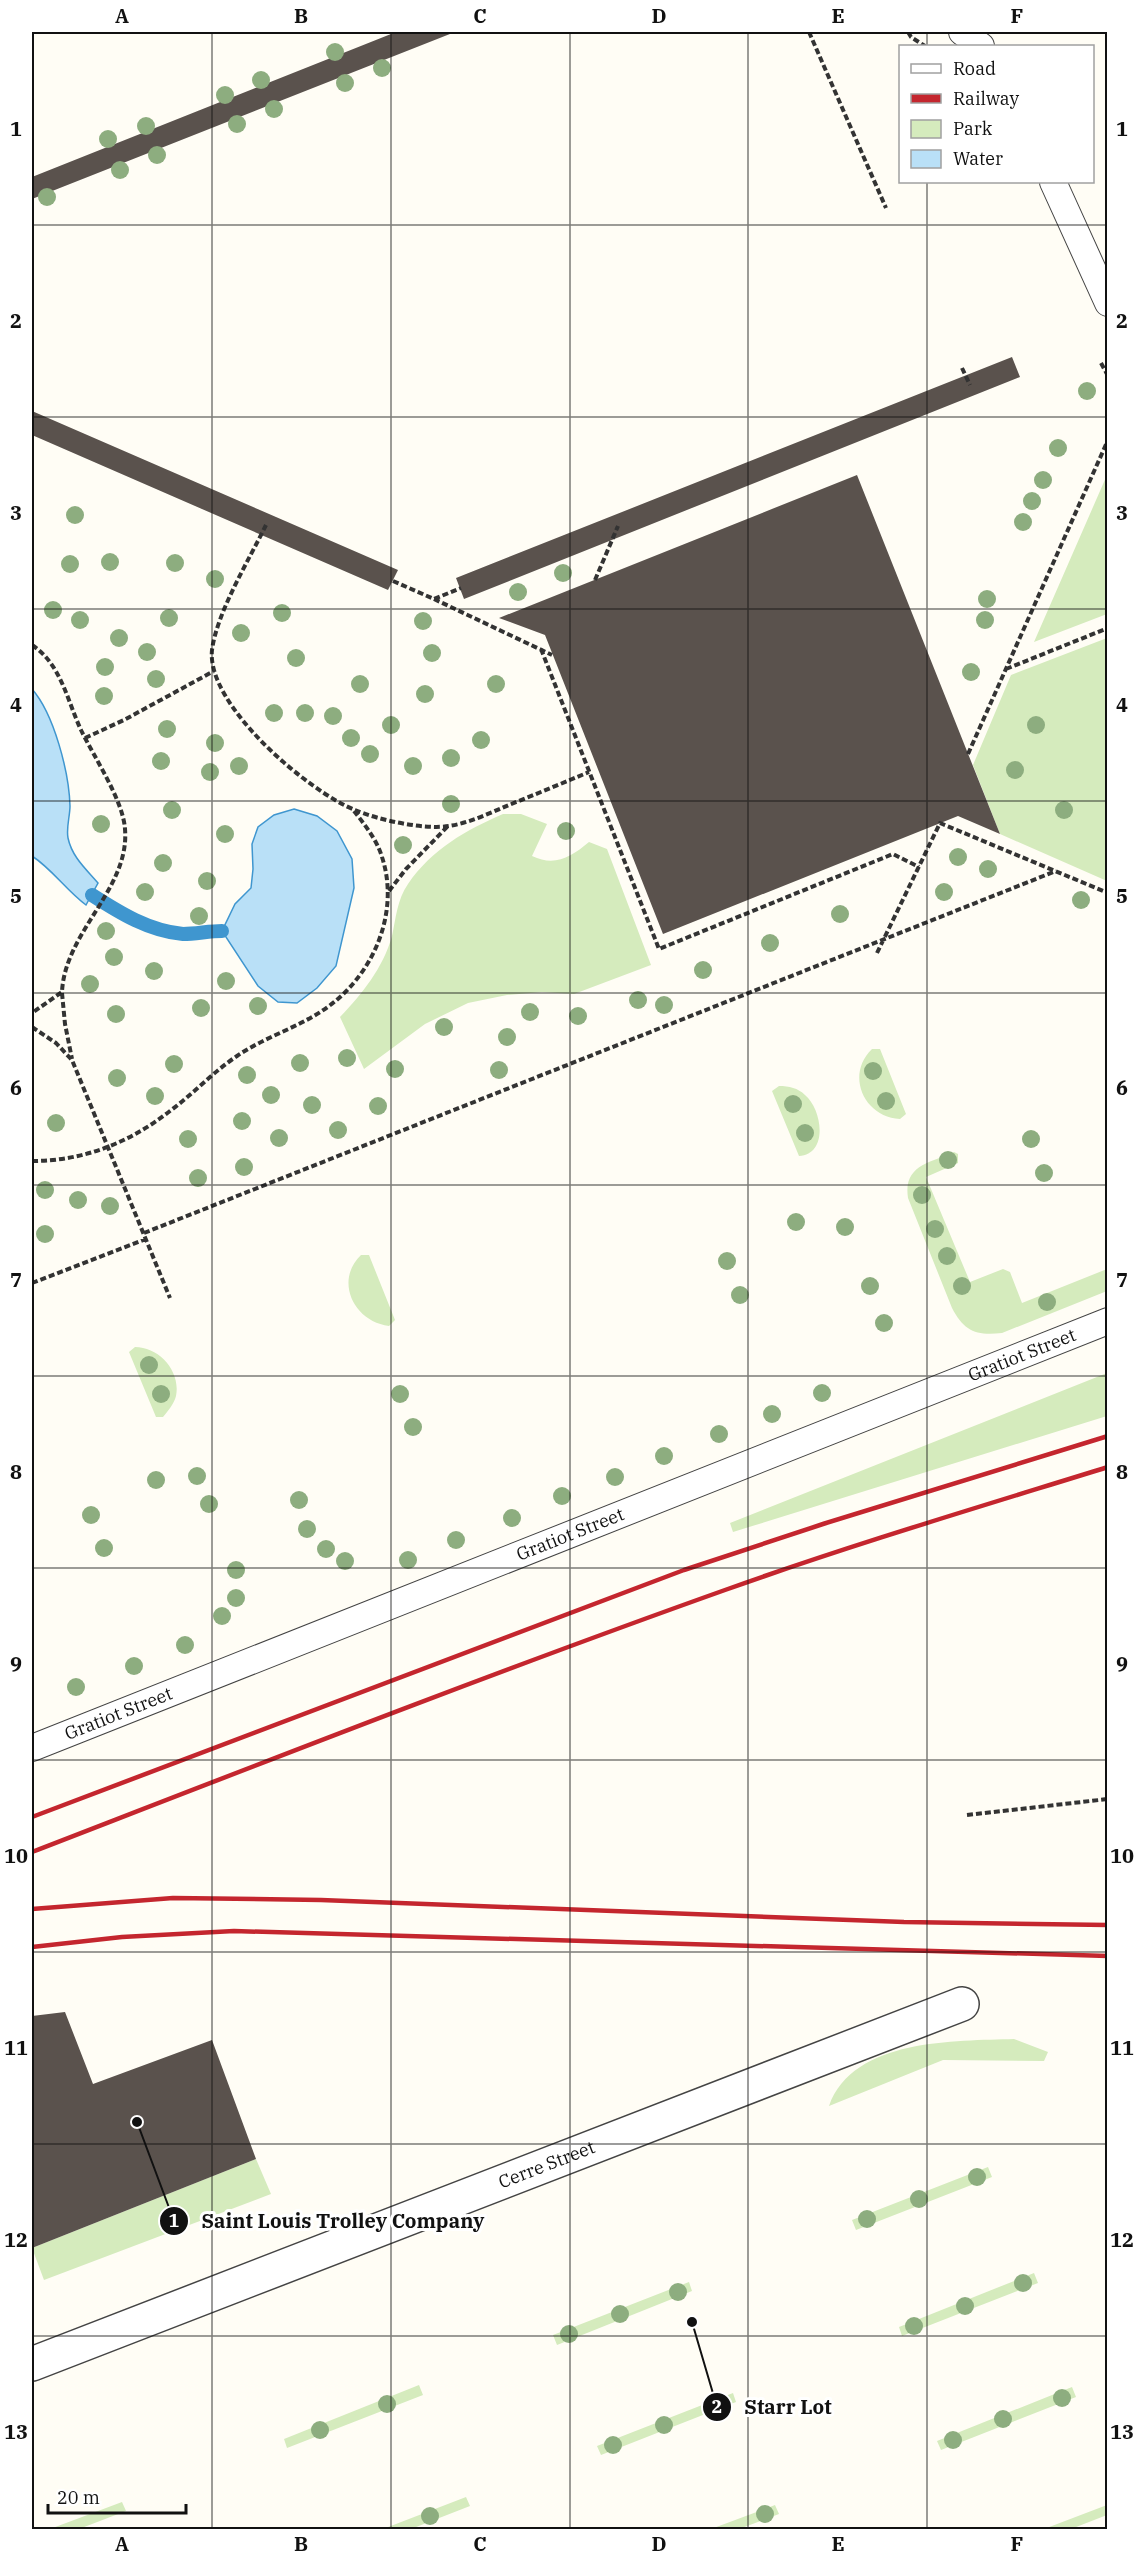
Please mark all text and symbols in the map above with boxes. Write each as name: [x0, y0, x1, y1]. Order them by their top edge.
text: A: [115, 2, 129, 29]
text: B: [294, 2, 308, 29]
text: C: [473, 2, 487, 29]
text: D: [651, 2, 667, 29]
text: E: [831, 2, 845, 29]
text: F: [1011, 2, 1023, 29]
legend: [899, 45, 1094, 183]
text: Road: [953, 57, 996, 80]
text: Railway: [953, 87, 1019, 110]
text: 1: [10, 115, 22, 142]
text: 1: [1116, 115, 1128, 142]
text: Park: [953, 117, 993, 140]
text: Water: [953, 147, 1003, 170]
text: 2: [10, 307, 22, 334]
text: 2: [1116, 307, 1128, 334]
text: 3: [10, 499, 22, 526]
text: 3: [1116, 499, 1128, 526]
text: 4: [10, 691, 22, 718]
text: 4: [1116, 691, 1128, 718]
text: 5: [10, 882, 22, 909]
text: 5: [1116, 882, 1128, 909]
text: 6: [10, 1074, 22, 1101]
text: 6: [1116, 1074, 1128, 1101]
text: 7: [10, 1266, 22, 1293]
text: 7: [1116, 1266, 1128, 1293]
street label: Gratiot Street: [965, 1323, 1079, 1386]
text: 8: [10, 1458, 22, 1485]
text: 8: [1116, 1458, 1128, 1485]
street label: Gratiot Street: [513, 1502, 627, 1566]
text: 9: [10, 1650, 22, 1677]
text: 9: [1116, 1650, 1128, 1677]
street label: Gratiot Street: [61, 1682, 175, 1745]
text: 10: [4, 1842, 28, 1869]
text: 10: [1110, 1842, 1134, 1869]
text: 11: [4, 2034, 28, 2061]
text: 11: [1110, 2034, 1134, 2061]
street label: Cerre Street: [495, 2135, 598, 2193]
callout: Saint Louis Trolley Company: [159, 2202, 497, 2240]
text: Saint Louis Trolley Company: [201, 2207, 485, 2234]
text: 1: [169, 2209, 180, 2232]
text: 12: [4, 2226, 28, 2253]
text: 12: [1110, 2226, 1134, 2253]
callout: Starr Lot: [702, 2388, 844, 2426]
text: Starr Lot: [744, 2393, 832, 2420]
text: 2: [712, 2395, 722, 2418]
text: 13: [4, 2418, 28, 2445]
text: 13: [1110, 2418, 1134, 2445]
scale bar: [48, 2477, 186, 2515]
text: 20 m: [57, 2486, 100, 2509]
text: A: [115, 2530, 129, 2557]
text: B: [294, 2530, 308, 2557]
text: C: [473, 2530, 487, 2557]
text: D: [651, 2530, 667, 2557]
text: E: [831, 2530, 845, 2557]
text: F: [1011, 2530, 1023, 2557]

